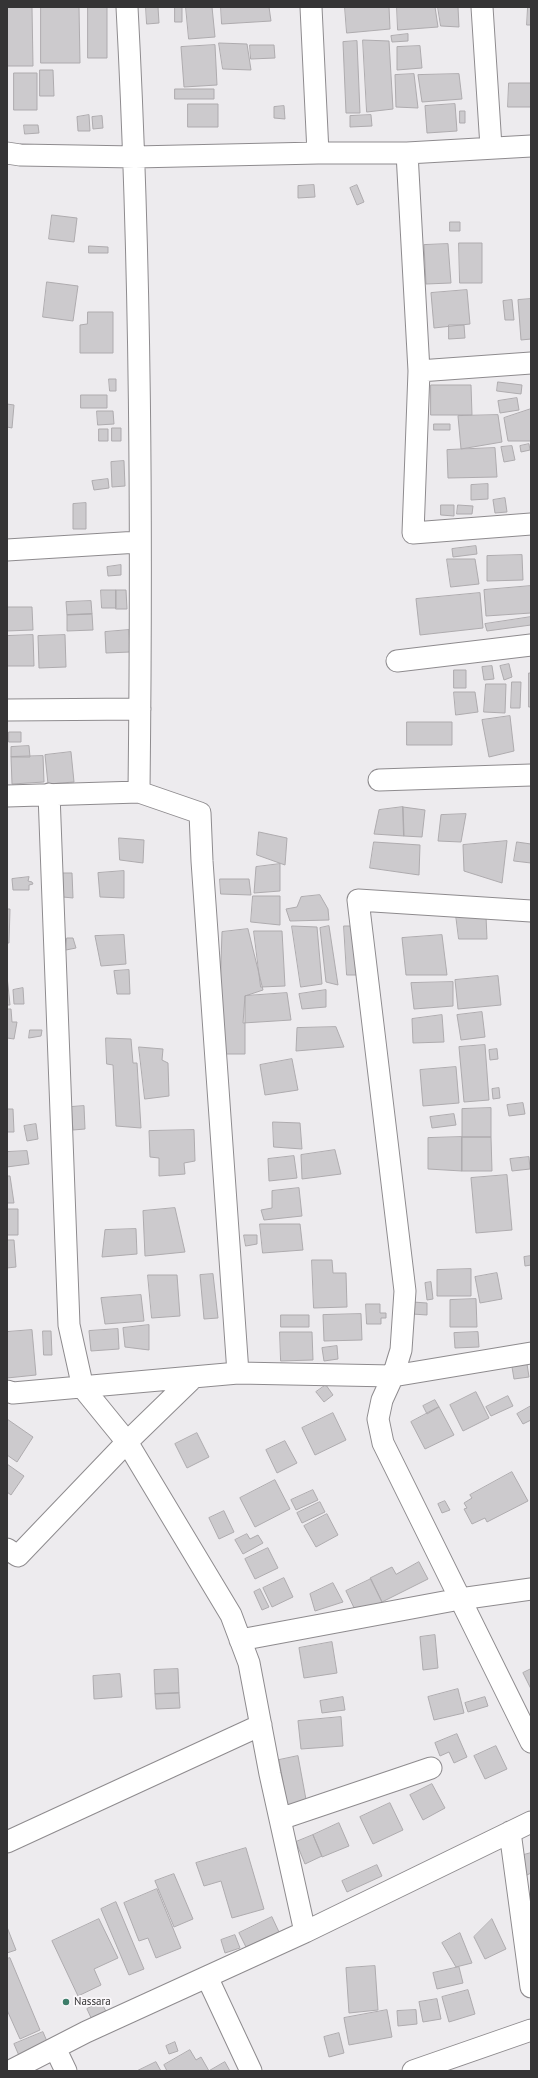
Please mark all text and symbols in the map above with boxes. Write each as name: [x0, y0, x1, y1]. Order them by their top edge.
place label: Nassara: [74, 1995, 111, 2009]
marker: Nassara: [61, 1997, 71, 2007]

